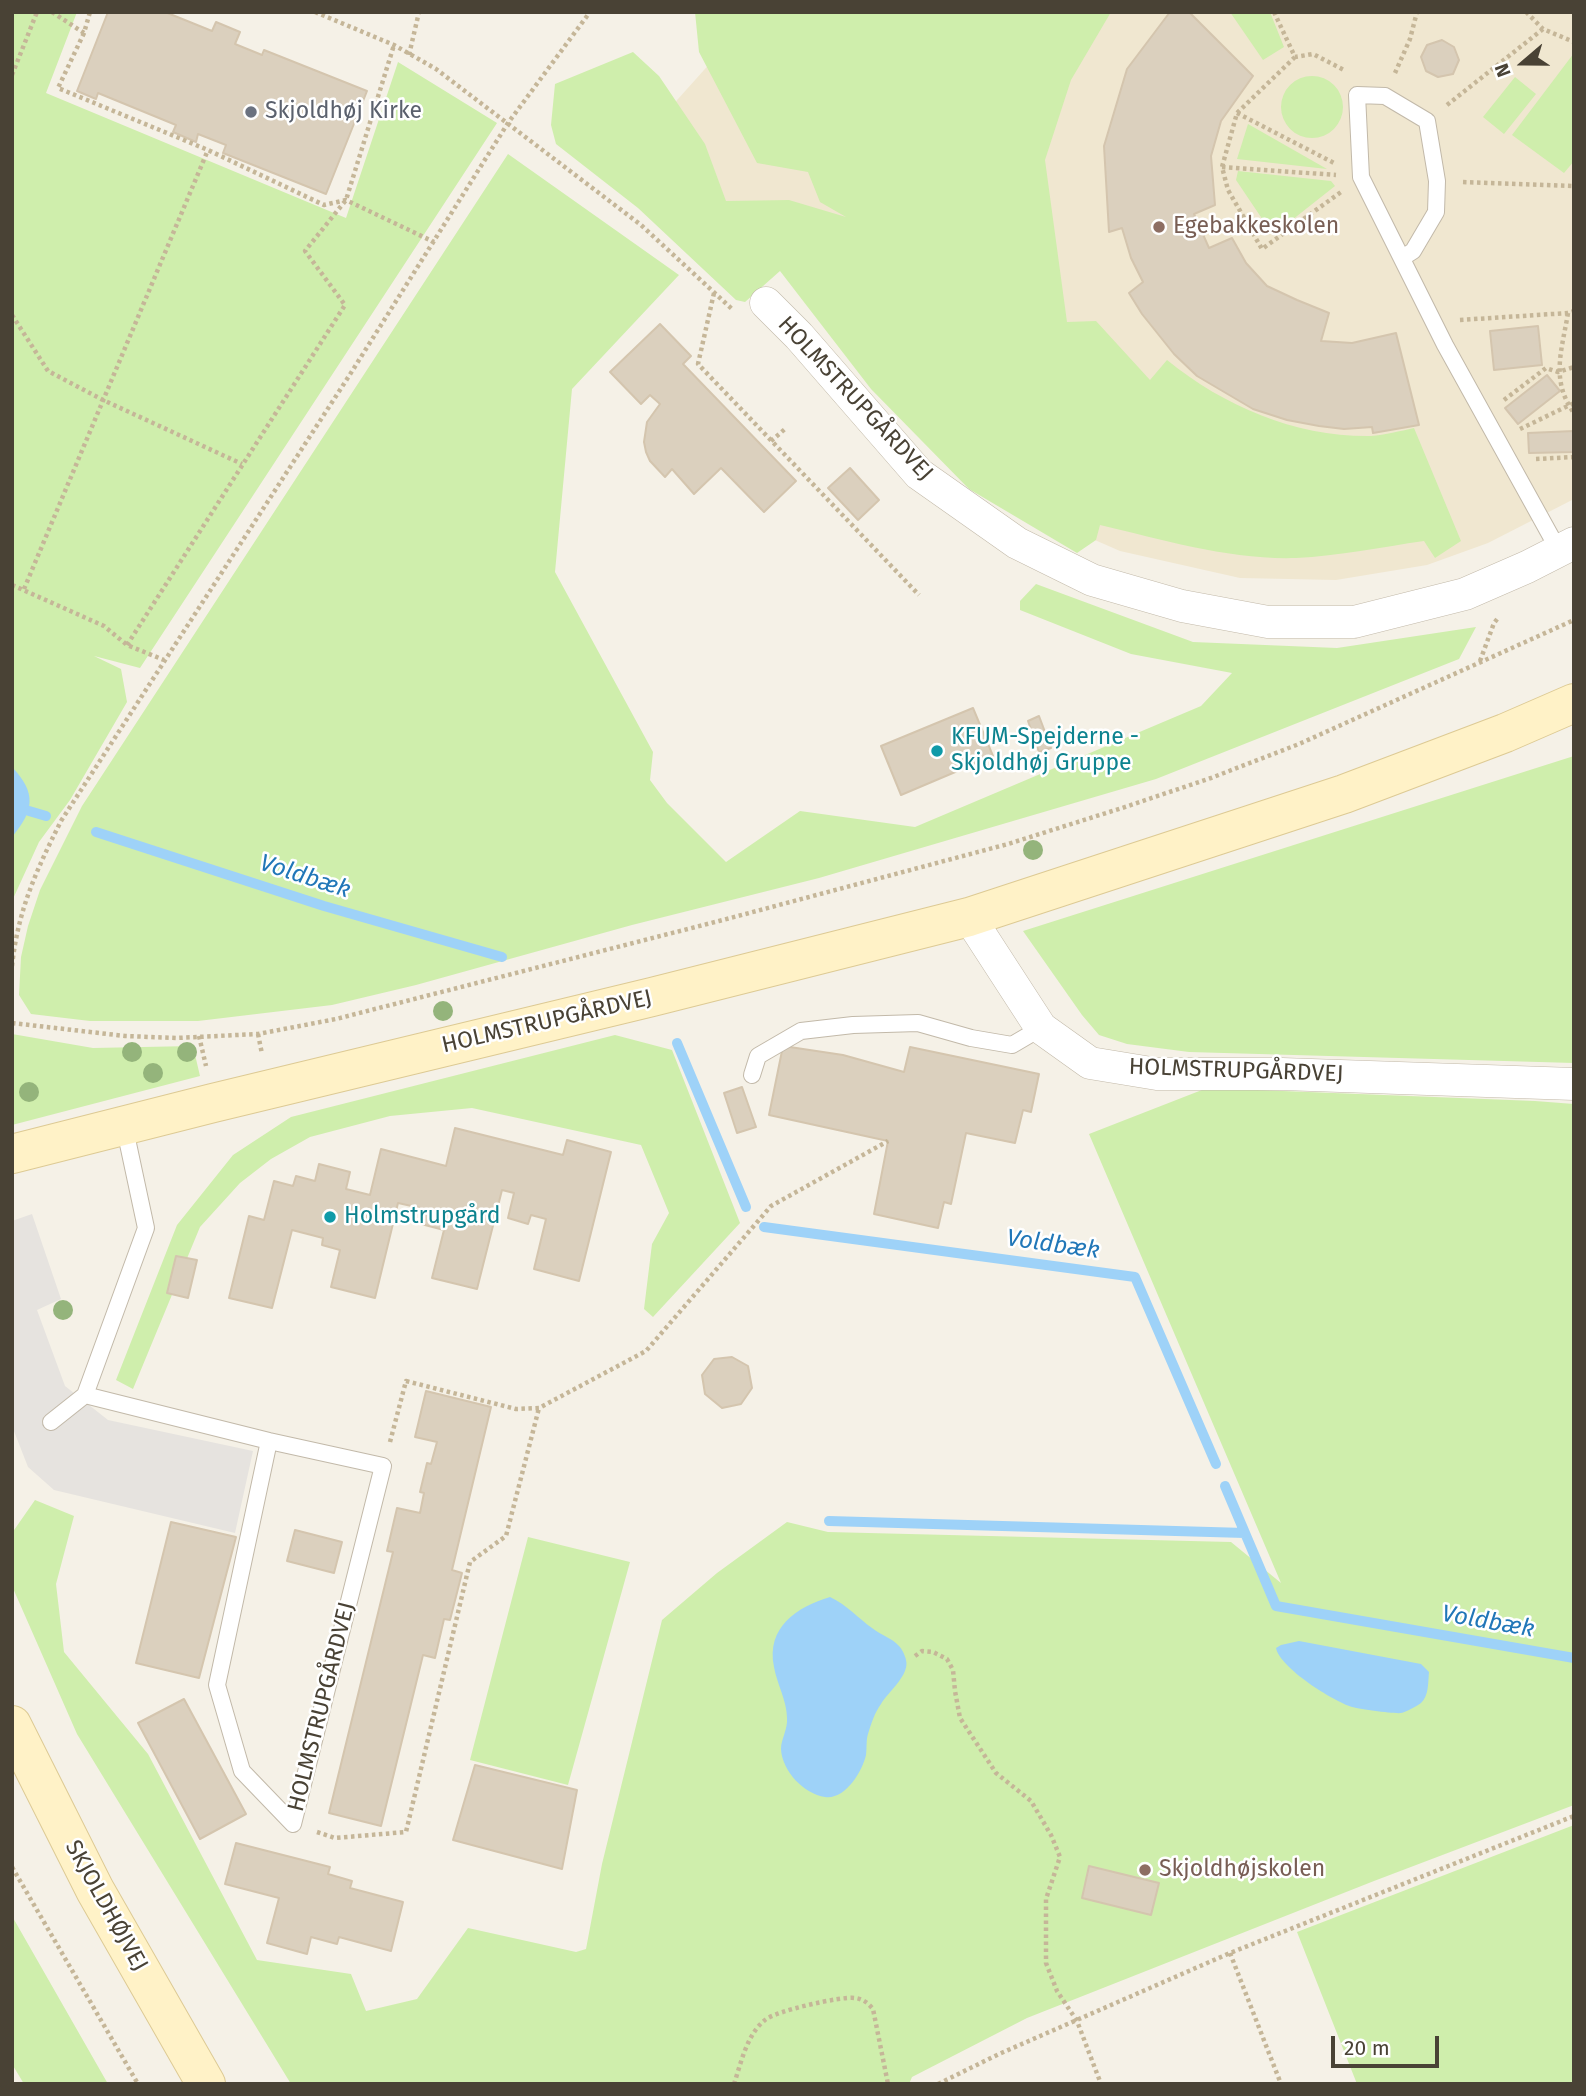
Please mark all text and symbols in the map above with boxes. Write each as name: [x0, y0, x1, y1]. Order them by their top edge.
north arrow: [1488, 28, 1558, 98]
text: N: [1490, 61, 1516, 80]
place label: Skjoldhøj Kirke: [265, 98, 422, 126]
marker: Skjoldhøj Kirke: [243, 104, 259, 120]
place label: Egebakkeskolen: [1173, 213, 1339, 241]
marker: Egebakkeskolen: [1151, 219, 1167, 235]
street label: HOLMSTRUPGÅRDVEJ: [772, 311, 938, 487]
place label: KFUM-Spejderne - Skjoldhøj Gruppe: [951, 724, 1139, 778]
marker: KFUM-Spejderne - Skjoldhøj Gruppe: [929, 743, 945, 759]
water label: Voldbæk: [256, 849, 354, 905]
street label: HOLMSTRUPGÅRDVEJ: [439, 984, 655, 1060]
street label: HOLMSTRUPGÅRDVEJ: [1128, 1053, 1344, 1089]
place label: Holmstrupgård: [344, 1203, 500, 1231]
marker: Holmstrupgård: [322, 1209, 338, 1225]
water label: Voldbæk: [1005, 1224, 1101, 1266]
street label: HOLMSTRUPGÅRDVEJ: [283, 1599, 361, 1815]
water label: Voldbæk: [1439, 1600, 1537, 1644]
street label: SKJOLDHØJVEJ: [59, 1836, 153, 1976]
place label: Skjoldhøjskolen: [1159, 1856, 1325, 1884]
marker: Skjoldhøjskolen: [1137, 1862, 1153, 1878]
scale bar: [1334, 2022, 1442, 2066]
text: 20 m: [1344, 2035, 1390, 2061]

